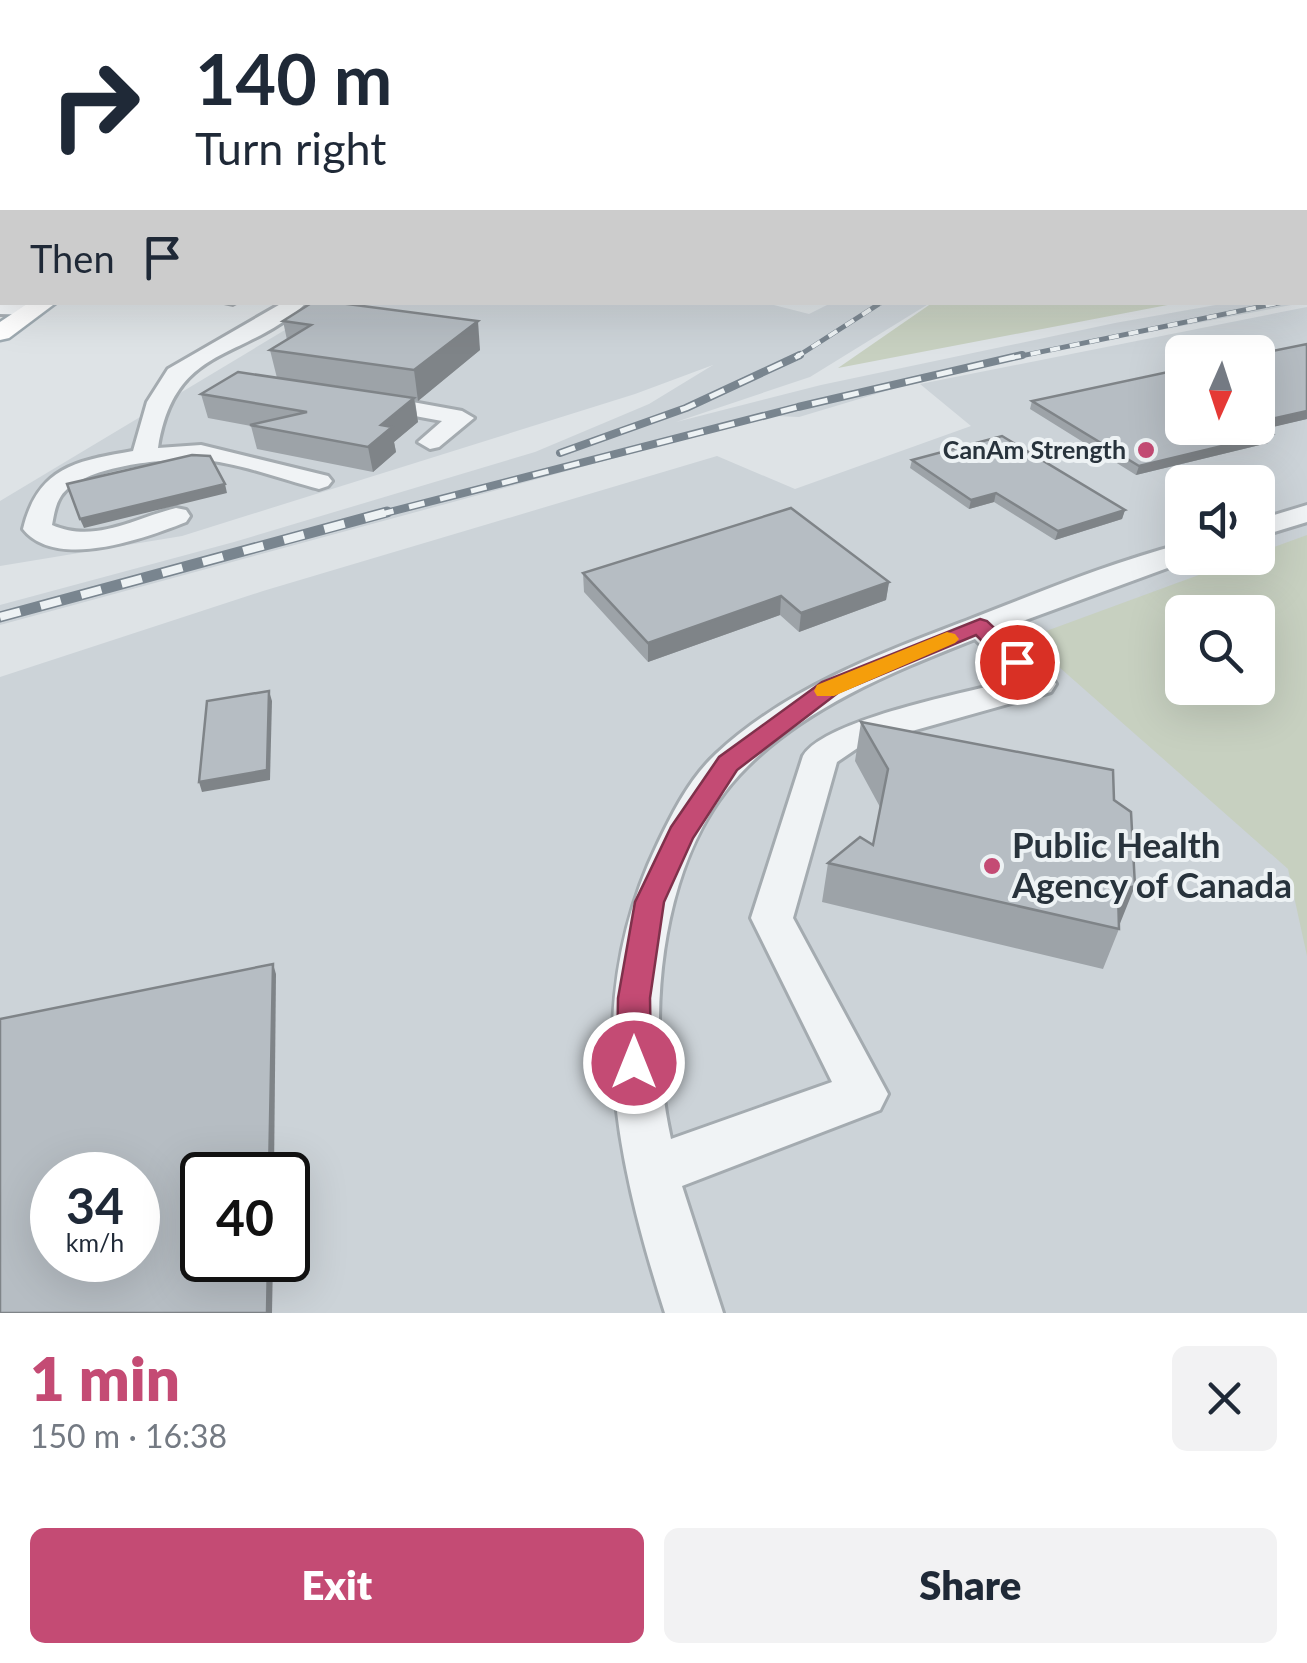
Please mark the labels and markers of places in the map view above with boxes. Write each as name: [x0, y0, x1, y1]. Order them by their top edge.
place label: CanAm Strength: [943, 434, 1126, 464]
marker: CanAm Strength: [1135, 439, 1157, 461]
pin: [975, 620, 1060, 705]
place label: Public Health Agency of Canada: [1011, 823, 1292, 905]
marker: Public Health Agency of Canada: [981, 855, 1003, 877]

